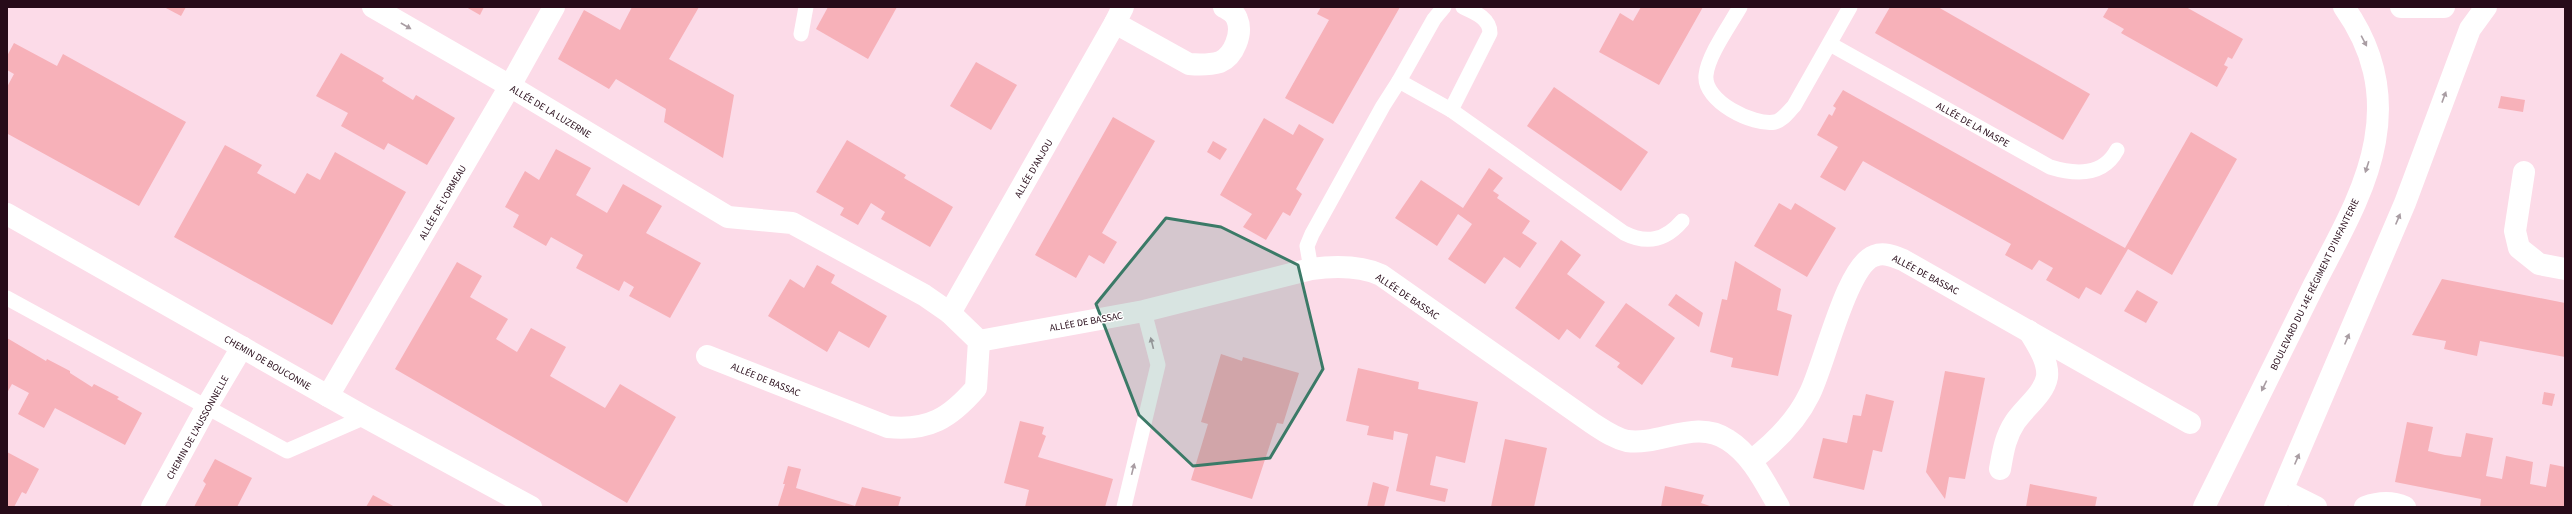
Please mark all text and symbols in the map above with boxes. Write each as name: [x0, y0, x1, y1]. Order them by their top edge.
one-way arrow: [401, 23, 412, 30]
one-way arrow: [2361, 35, 2367, 46]
street label: ALLÉE DE LA LUZERNE: [507, 82, 594, 142]
one-way arrow: [2441, 91, 2447, 103]
street label: ALLÉE DE LA NASPE: [1933, 99, 2012, 151]
street label: ALLÉE D'ANJOU: [1011, 137, 1056, 200]
one-way arrow: [2364, 162, 2370, 174]
street label: ALLÉE DE L'ORMEAU: [416, 163, 470, 242]
street label: BOULEVARD DU 14E RÉGIMENT D'INFANTERIE: [2267, 196, 2363, 373]
one-way arrow: [2395, 214, 2401, 225]
street label: ALLÉE DE BASSAC: [1890, 251, 1962, 299]
street label: ALLÉE DE BASSAC: [1373, 270, 1442, 323]
street label: ALLÉE DE BASSAC: [1049, 309, 1124, 335]
street label: CHEMIN DE BOUCONNE: [221, 332, 314, 394]
one-way arrow: [2345, 332, 2351, 344]
one-way arrow: [1149, 337, 1155, 349]
street label: ALLÉE DE BASSAC: [729, 360, 803, 400]
street label: CHEMIN DE L'AUSSONNELLE: [163, 373, 232, 482]
one-way arrow: [2261, 380, 2267, 392]
one-way arrow: [2294, 453, 2300, 464]
one-way arrow: [1130, 463, 1136, 475]

